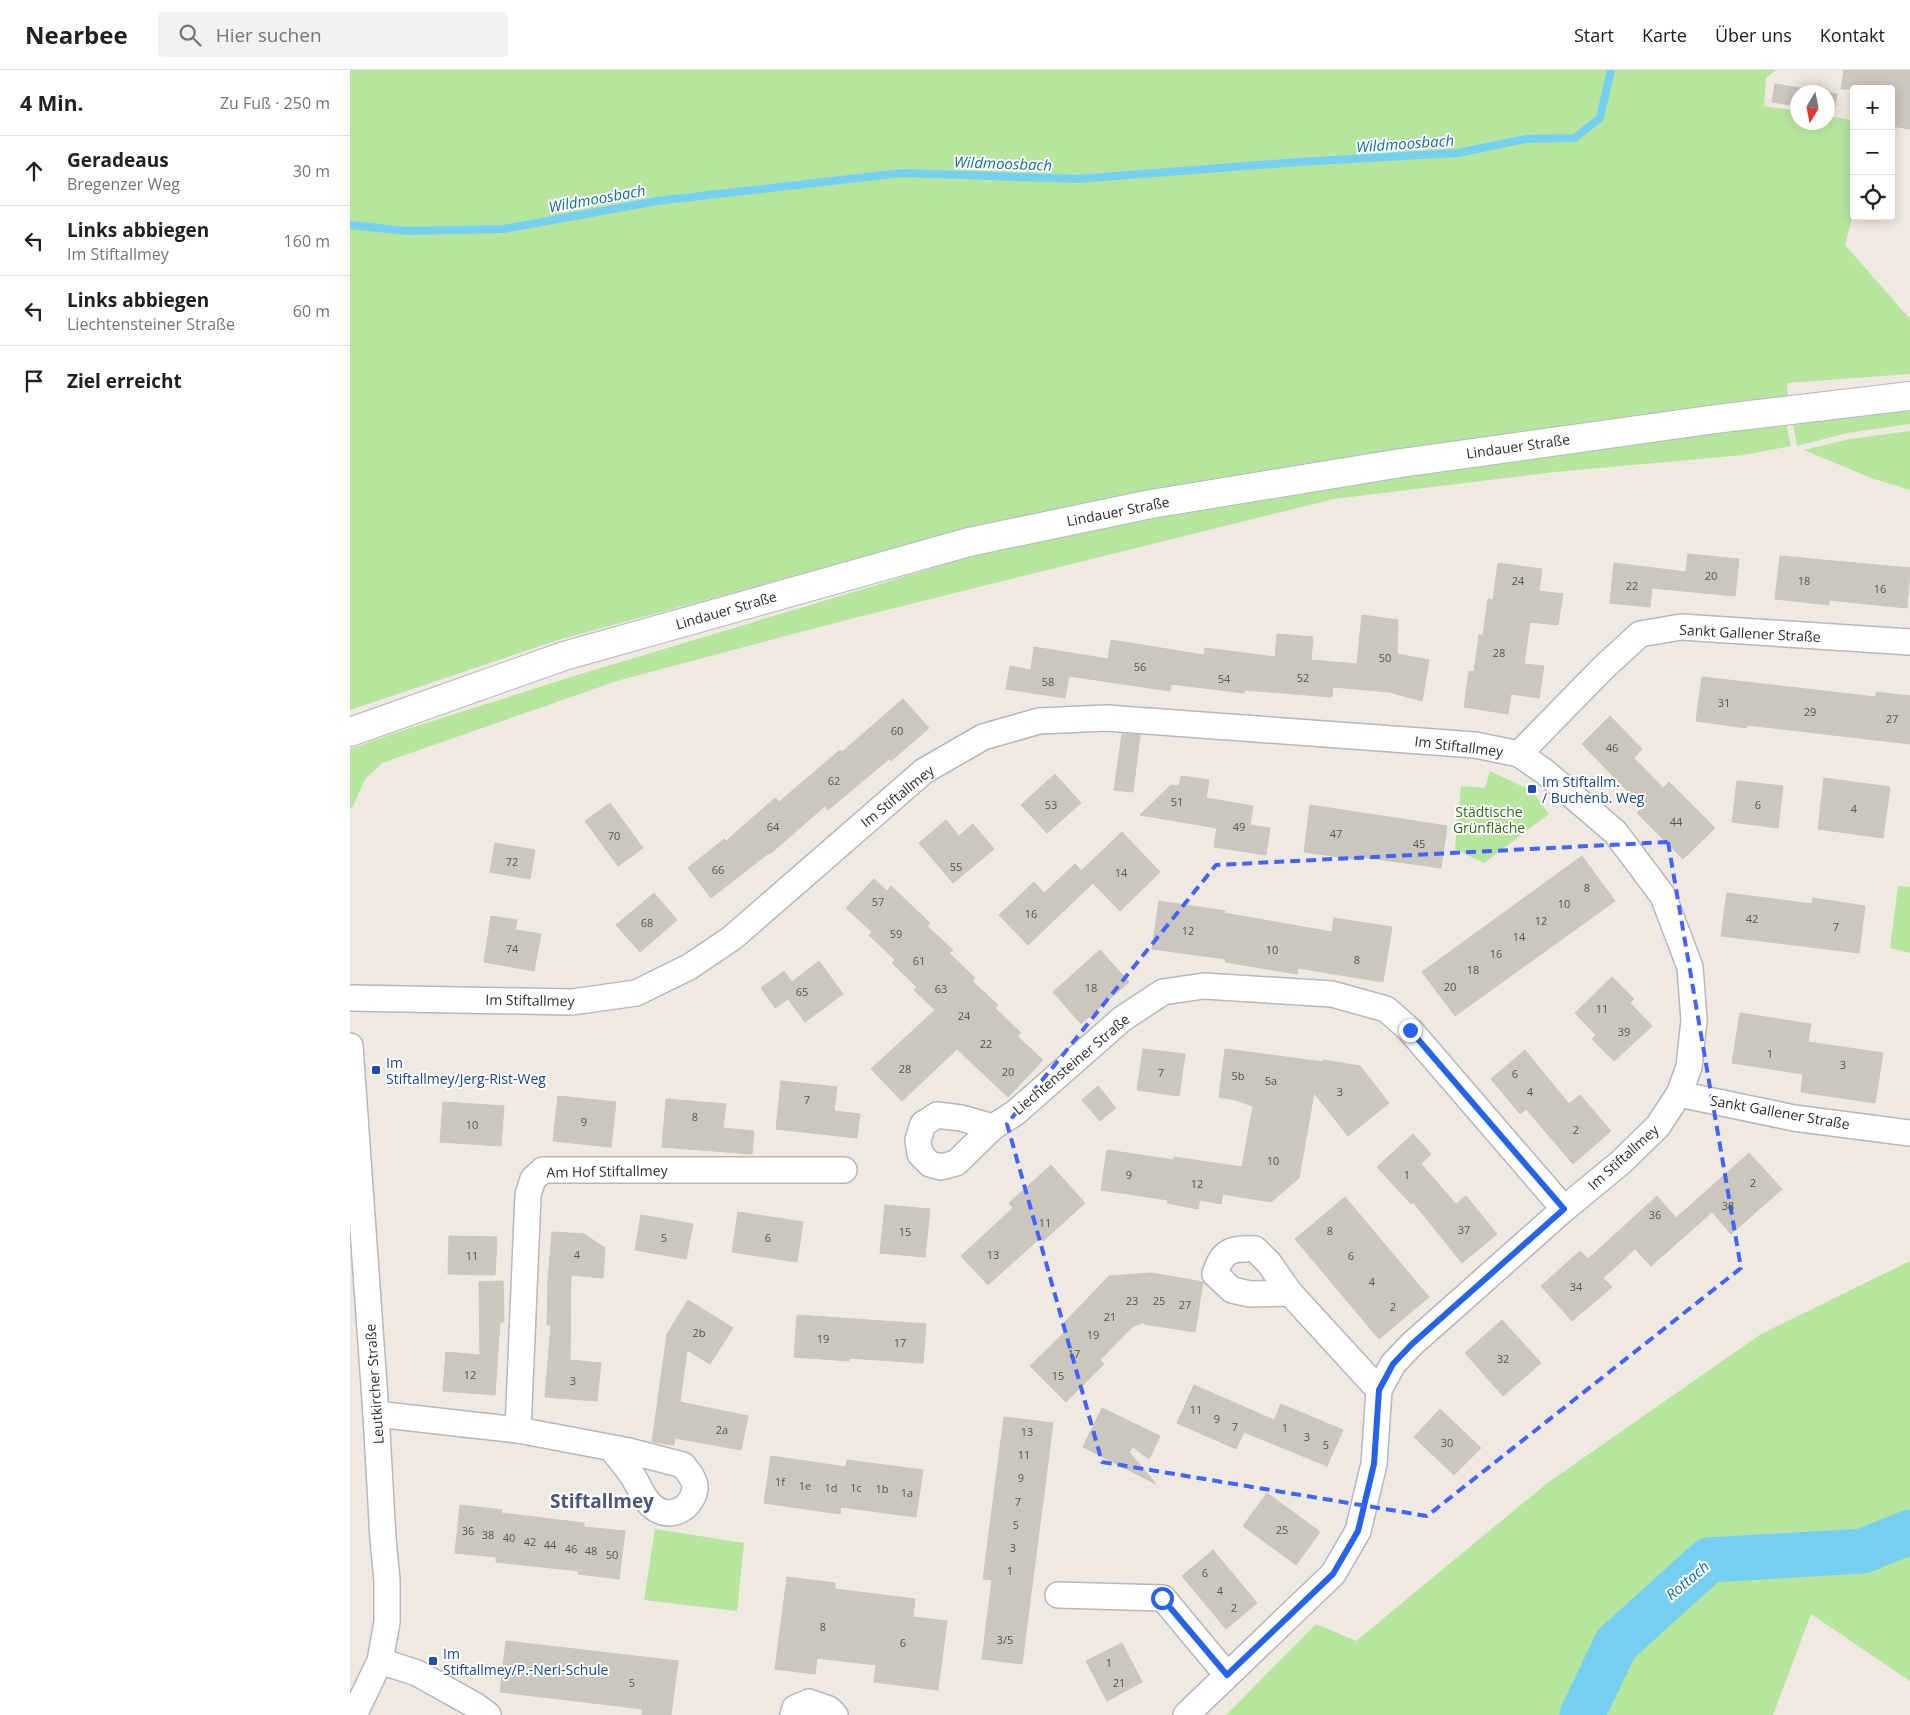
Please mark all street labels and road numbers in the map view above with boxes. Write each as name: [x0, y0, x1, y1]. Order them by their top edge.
street label: Lindauer Straße: [1465, 429, 1571, 463]
street label: Lindauer Straße: [1065, 492, 1171, 530]
street label: Lindauer Straße: [673, 586, 779, 634]
street label: Sankt Gallener Straße: [1679, 620, 1821, 646]
street label: Im Stiftallmey: [1414, 731, 1505, 761]
street label: Im Stiftallmey: [856, 760, 938, 831]
street label: Im Stiftallmey: [485, 990, 576, 1010]
street label: Liechtensteiner Straße: [1009, 1009, 1134, 1119]
street label: Sankt Gallener Straße: [1709, 1090, 1851, 1134]
street label: Im Stiftallmey: [1584, 1119, 1663, 1194]
street label: Am Hof Stiftallmey: [546, 1160, 669, 1182]
street label: Leutkircher Straße: [360, 1323, 388, 1445]

